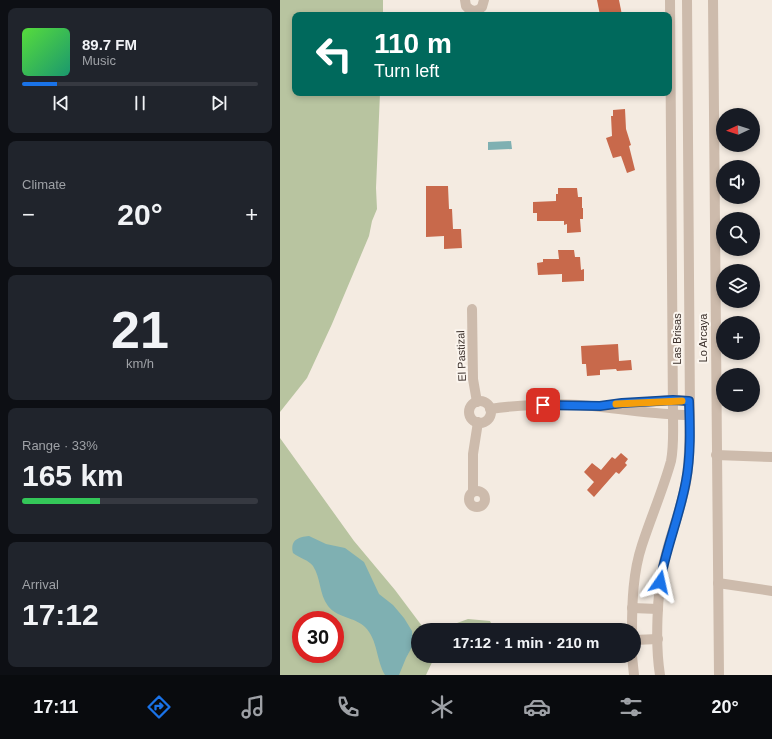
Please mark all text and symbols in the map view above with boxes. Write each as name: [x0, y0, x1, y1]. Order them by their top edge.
icon: left: [308, 28, 360, 80]
text: 110 m: [374, 28, 452, 59]
text: 89.7 FM: [82, 36, 137, 53]
text: Music: [82, 53, 116, 68]
text: Turn left: [374, 61, 439, 81]
icon: previous: [50, 92, 72, 114]
icon: pause: [129, 92, 151, 114]
icon: next: [208, 92, 230, 114]
north arrow: [716, 108, 760, 152]
map controls: [716, 108, 760, 412]
button: sound: [716, 160, 760, 204]
text: Climate: [22, 177, 66, 192]
text: 20°: [117, 198, 163, 231]
text: −: [22, 202, 35, 227]
text: +: [245, 202, 258, 227]
button: search: [716, 212, 760, 256]
button: layers: [716, 264, 760, 308]
text: 21: [111, 301, 169, 359]
street label: Las Brisas: [671, 313, 683, 365]
street label: Lo Arcaya: [697, 313, 709, 362]
button: +: [716, 316, 760, 360]
street label: El Pastizal: [454, 330, 468, 382]
text: km/h: [126, 356, 154, 371]
button: −: [716, 368, 760, 412]
pin: [526, 388, 560, 422]
icon: arrive: [532, 394, 554, 416]
text: Range · 33%: [22, 438, 98, 453]
text: 165 km: [22, 459, 124, 492]
position arrow: [639, 561, 681, 603]
text: Arrival: [22, 577, 59, 592]
text: 17:12: [22, 598, 99, 631]
speed limit sign: 30: [292, 611, 344, 663]
text: 17:12 · 1 min · 210 m: [453, 634, 599, 651]
icon: directions: [145, 693, 173, 721]
icon: music: [239, 693, 267, 721]
icon: phone: [334, 693, 362, 721]
icon: climate: [428, 693, 456, 721]
icon: car: [523, 693, 551, 721]
icon: filters: [617, 693, 645, 721]
text: 17:11: [33, 697, 78, 717]
text: 20°: [711, 697, 739, 717]

